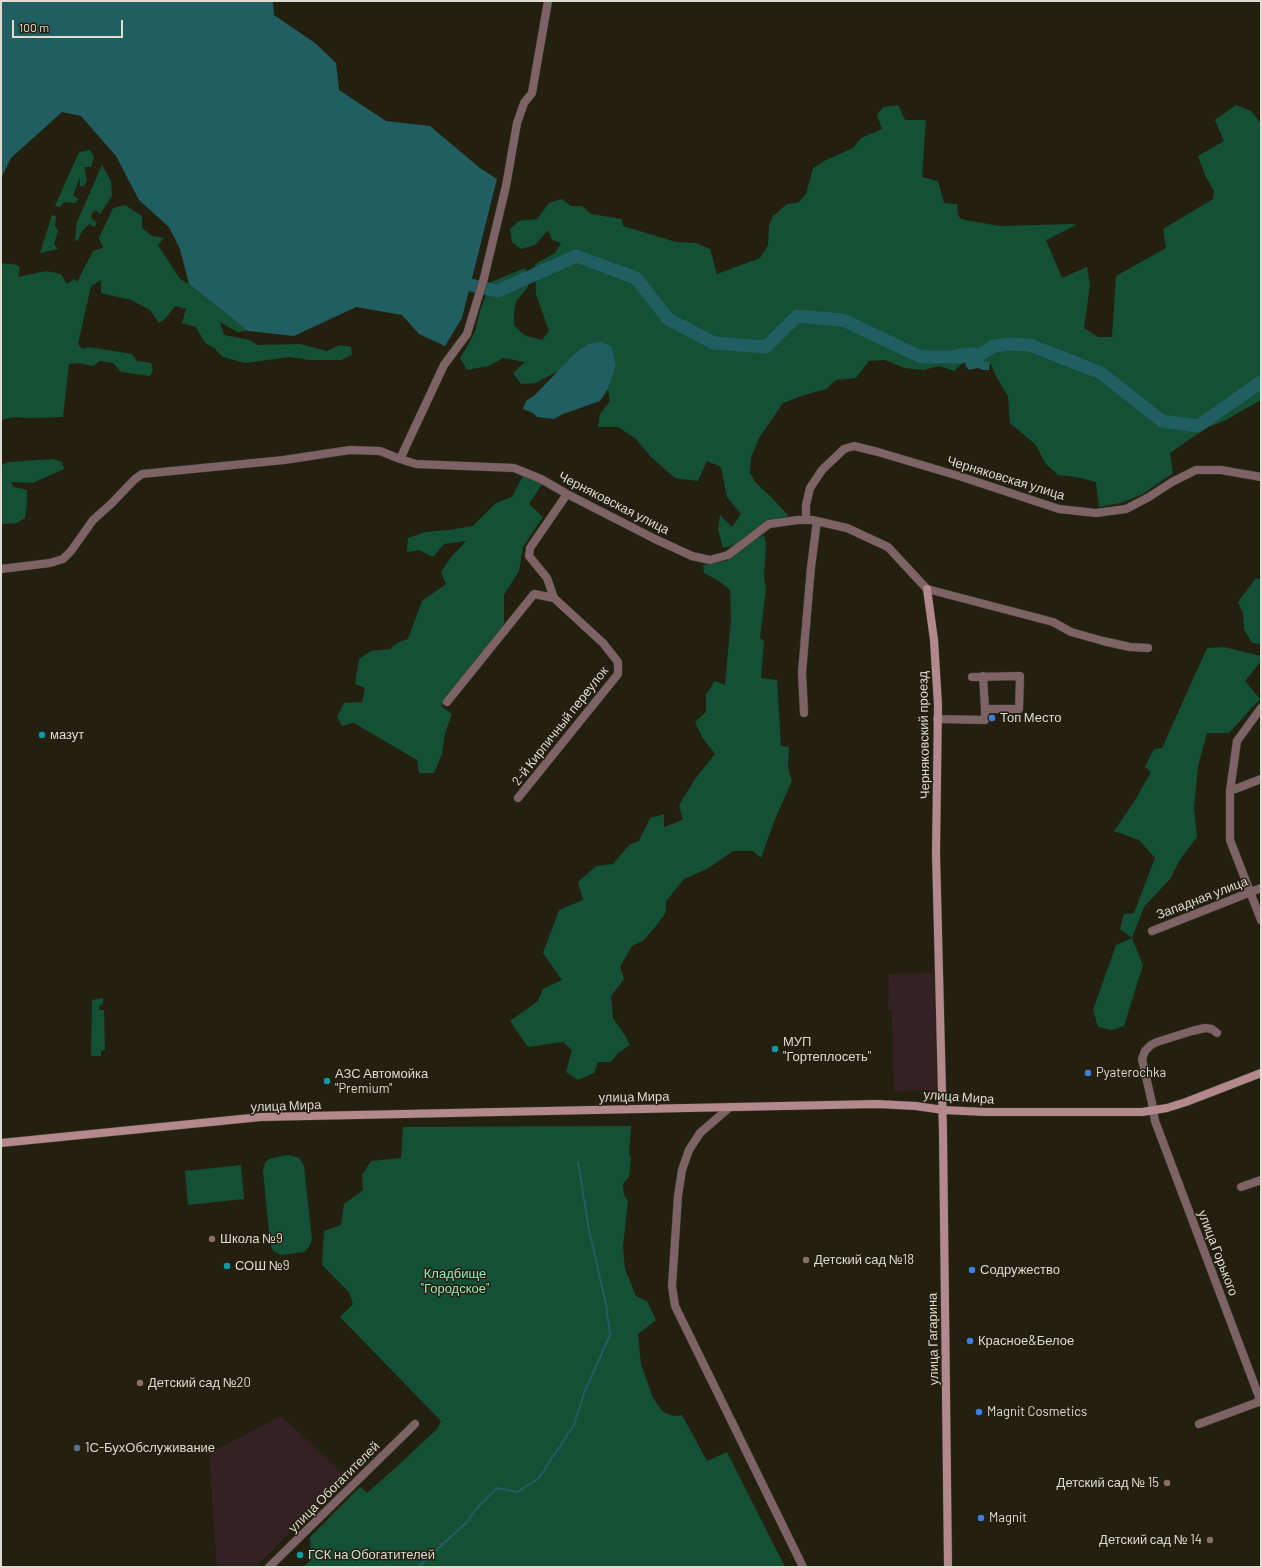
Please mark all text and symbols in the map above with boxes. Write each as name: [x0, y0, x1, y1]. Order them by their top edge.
scale bar: [14, 12, 125, 38]
text: 100 m: [19, 20, 49, 34]
street label: Черняковская улица: [945, 453, 1067, 503]
street label: Черняковская улица: [556, 468, 672, 538]
street label: 2-й Кирпичный переулок: [509, 663, 611, 789]
street label: Черняковский проезд: [915, 671, 933, 799]
place label: Топ Место: [1000, 710, 1062, 726]
marker: Топ Место: [987, 713, 997, 723]
place label: мазут: [50, 727, 84, 743]
marker: мазут: [37, 730, 47, 740]
street label: Западная улица: [1154, 873, 1250, 923]
place label: МУП "Гортеплосеть": [783, 1034, 871, 1065]
marker: МУП "Гортеплосеть": [770, 1044, 780, 1054]
place label: Pyaterochka: [1096, 1065, 1166, 1081]
place label: АЗС Автомойка "Premium": [335, 1066, 428, 1097]
marker: Pyaterochka: [1083, 1068, 1093, 1078]
marker: АЗС Автомойка "Premium": [322, 1076, 332, 1086]
street label: улица Мира: [923, 1087, 995, 1107]
street label: улица Мира: [598, 1089, 670, 1105]
street label: улица Мира: [250, 1097, 322, 1115]
street label: улица Горького: [1195, 1208, 1241, 1298]
place label: Школа №9: [220, 1231, 283, 1247]
marker: Школа №9: [207, 1234, 217, 1244]
place label: Детский сад №18: [814, 1252, 914, 1268]
marker: Детский сад №18: [801, 1255, 811, 1265]
place label: СОШ №9: [235, 1258, 289, 1274]
marker: СОШ №9: [222, 1261, 232, 1271]
place label: Содружество: [980, 1262, 1060, 1278]
marker: Содружество: [967, 1265, 977, 1275]
park label: Кладбище "Городское": [421, 1266, 489, 1297]
street label: улица Гагарина: [924, 1293, 942, 1385]
place label: Красное&Белое: [978, 1333, 1074, 1349]
marker: Красное&Белое: [965, 1336, 975, 1346]
place label: Детский сад №20: [148, 1375, 251, 1391]
marker: Детский сад №20: [135, 1378, 145, 1388]
place label: Magnit Cosmetics: [987, 1404, 1087, 1420]
marker: Magnit Cosmetics: [974, 1407, 984, 1417]
street label: улица Обогатителей: [285, 1438, 383, 1536]
place label: 1С-БухОбслуживание: [85, 1440, 215, 1456]
marker: 1С-БухОбслуживание: [72, 1443, 82, 1453]
place label: Детский сад № 15: [1057, 1475, 1159, 1491]
marker: Детский сад № 15: [1162, 1478, 1172, 1488]
place label: Magnit: [989, 1510, 1027, 1526]
marker: Magnit: [976, 1513, 986, 1523]
place label: Детский сад № 14: [1099, 1532, 1202, 1548]
marker: Детский сад № 14: [1205, 1535, 1215, 1545]
place label: ГСК на Обогатителей: [308, 1547, 435, 1563]
marker: ГСК на Обогатителей: [295, 1550, 305, 1560]

